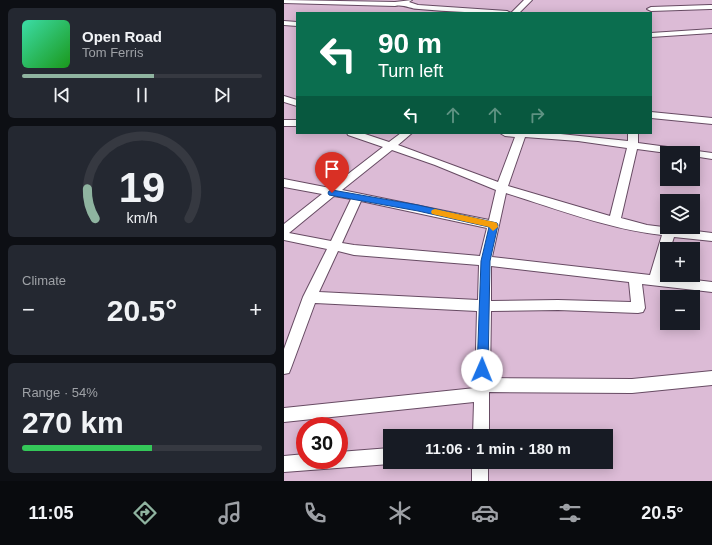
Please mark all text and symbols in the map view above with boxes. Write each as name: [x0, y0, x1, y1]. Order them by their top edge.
text: Open Road: [82, 28, 162, 45]
icon: left: [312, 28, 364, 80]
text: 90 m: [378, 28, 442, 59]
text: Tom Ferris: [82, 45, 143, 60]
text: Turn left: [378, 61, 443, 81]
icon: previous: [51, 84, 73, 106]
icon: pause: [131, 84, 153, 106]
icon: next: [211, 84, 233, 106]
icon: left: [400, 104, 422, 126]
icon: ahead: [442, 104, 464, 126]
icon: ahead: [484, 104, 506, 126]
icon: right: [526, 104, 548, 126]
map controls: [660, 146, 700, 330]
button: sound: [660, 146, 700, 186]
pin: [315, 152, 349, 193]
icon: arrive: [321, 158, 343, 180]
text: 19: [119, 164, 165, 211]
button: layers: [660, 194, 700, 234]
text: km/h: [127, 210, 158, 226]
button: +: [660, 242, 700, 282]
text: Climate: [22, 273, 66, 288]
button: −: [660, 290, 700, 330]
text: 20.5°: [107, 294, 177, 327]
text: −: [22, 297, 35, 322]
text: +: [249, 297, 262, 322]
position arrow: [461, 349, 503, 391]
text: Range · 54%: [22, 385, 98, 400]
text: 270 km: [22, 406, 124, 439]
speed limit sign: 30: [296, 417, 348, 469]
text: 11:06 · 1 min · 180 m: [425, 440, 571, 457]
icon: directions: [131, 499, 159, 527]
icon: music: [216, 499, 244, 527]
icon: phone: [301, 499, 329, 527]
icon: climate: [386, 499, 414, 527]
icon: car: [471, 499, 499, 527]
icon: filters: [556, 499, 584, 527]
text: 11:05: [29, 503, 74, 523]
text: 20.5°: [641, 503, 683, 523]

